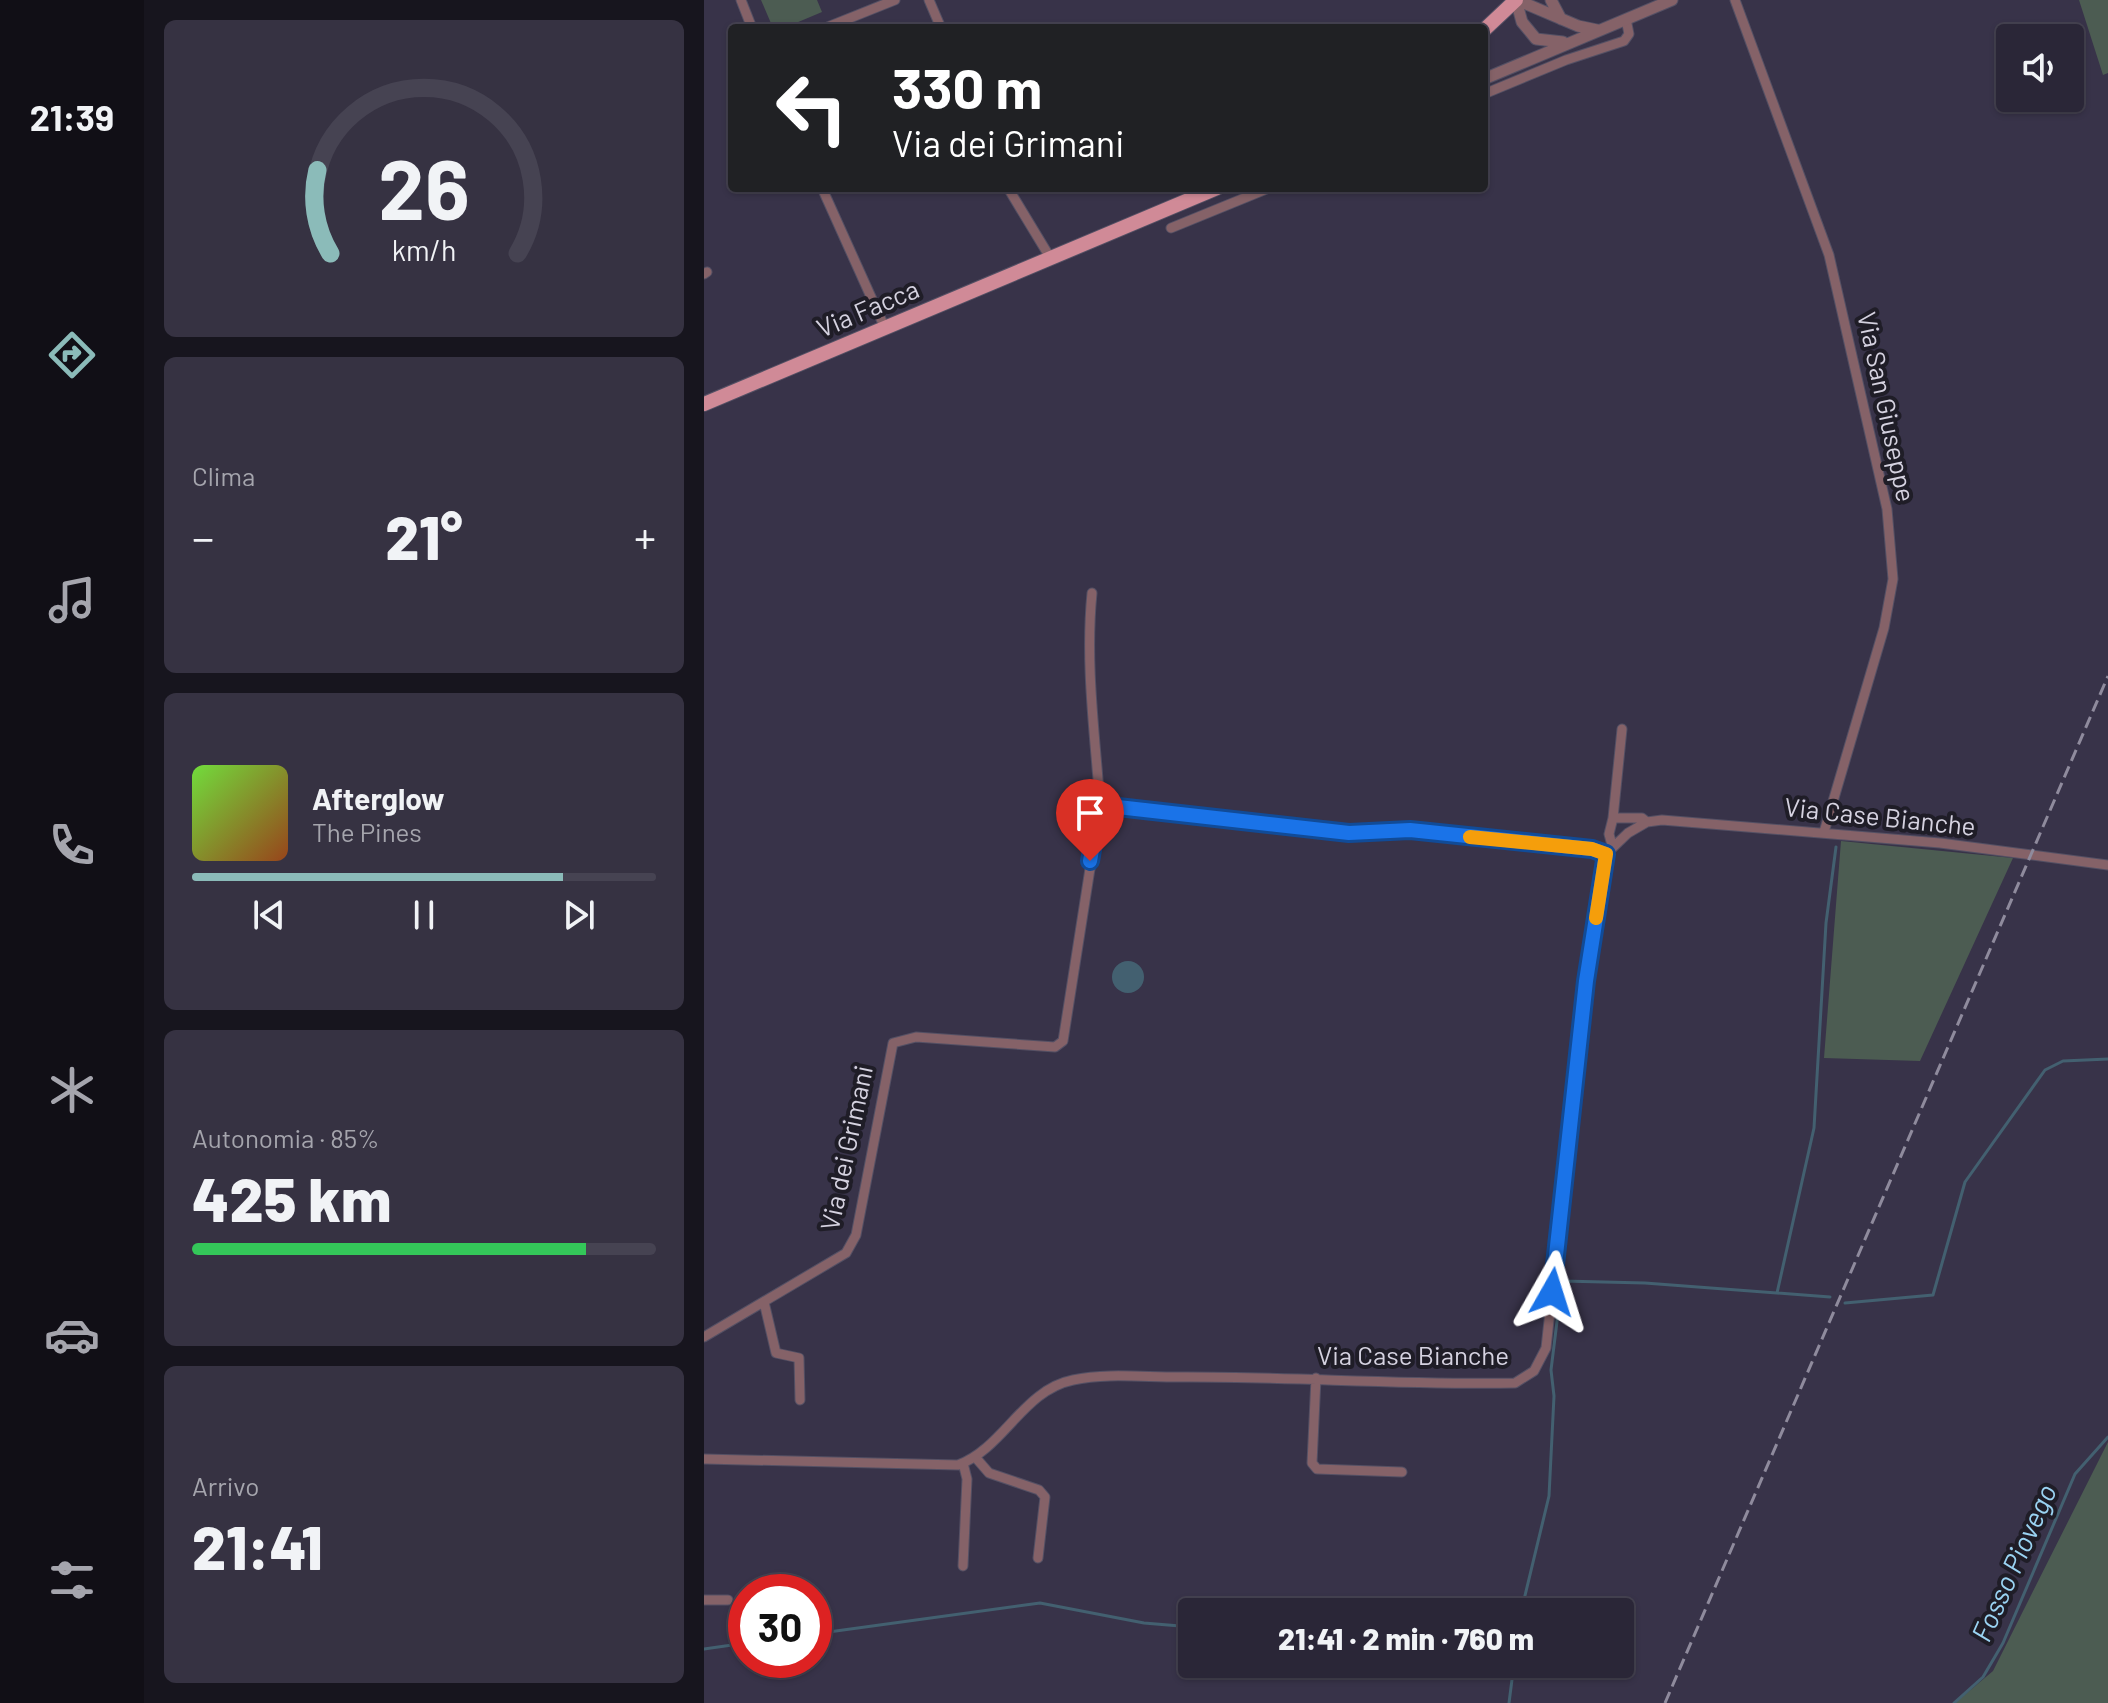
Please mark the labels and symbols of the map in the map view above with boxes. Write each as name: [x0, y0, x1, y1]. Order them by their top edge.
street label: Via Facca: [812, 272, 923, 343]
street label: Via San Giuseppe: [1852, 309, 1923, 504]
pin: [1056, 779, 1124, 861]
street label: Via Case Bianche: [1783, 790, 1977, 841]
street label: Via dei Grimani: [813, 1062, 878, 1233]
position arrow: [1510, 1250, 1594, 1334]
street label: Via Case Bianche: [1317, 1339, 1509, 1370]
water label: Fosso Piovego: [1963, 1479, 2063, 1647]
speed limit sign: 30: [728, 1574, 832, 1678]

